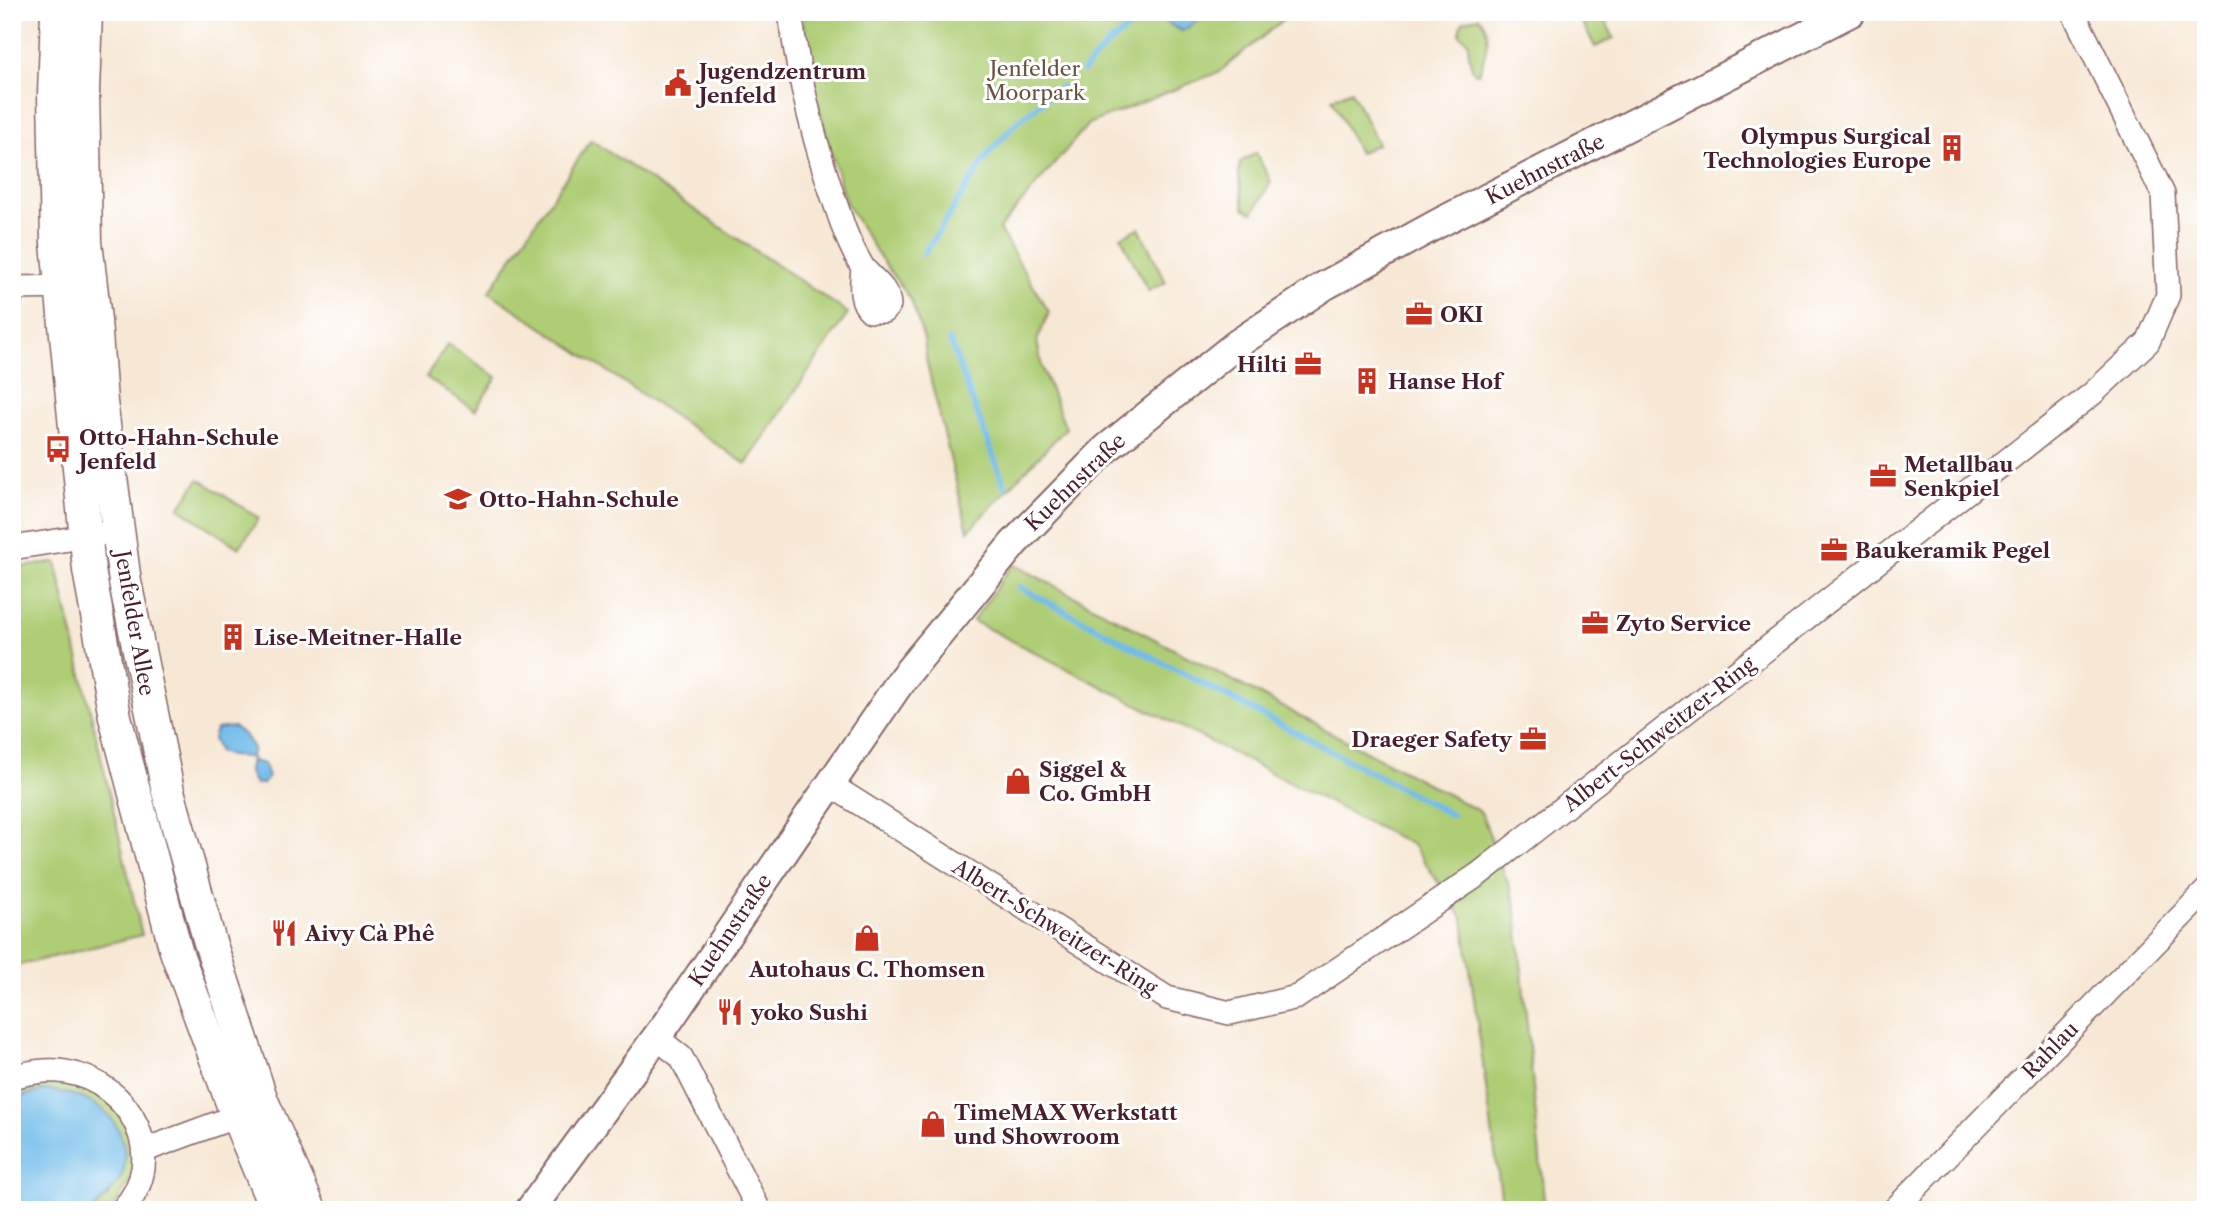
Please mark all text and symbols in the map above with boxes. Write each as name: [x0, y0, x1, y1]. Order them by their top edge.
park label: Jenfelder Moorpark: [985, 56, 1086, 105]
place label: Jugendzentrum Jenfeld: [695, 59, 866, 108]
public building icon: Jugendzentrum Jenfeld: [663, 68, 693, 98]
place label: Olympus Surgical Technologies Europe: [1703, 124, 1931, 173]
street label: Kuehnstraße: [1481, 128, 1609, 210]
building icon: Olympus Surgical Technologies Europe: [1937, 133, 1967, 163]
office icon: OKI: [1404, 299, 1434, 329]
place label: OKI: [1440, 302, 1483, 327]
office icon: Hilti: [1293, 349, 1323, 379]
place label: Hilti: [1237, 352, 1288, 377]
building icon: Hanse Hof: [1352, 366, 1382, 396]
place label: Hanse Hof: [1388, 369, 1505, 394]
place label: Otto-Hahn-Schule Jenfeld: [75, 425, 279, 474]
street label: Kuehnstraße: [1020, 428, 1130, 536]
bus stop icon: Otto-Hahn-Schule Jenfeld: [43, 434, 73, 464]
place label: Metallbau Senkpiel: [1904, 452, 2014, 501]
office icon: Metallbau Senkpiel: [1868, 461, 1898, 491]
school or university icon: Otto-Hahn-Schule: [443, 484, 473, 514]
place label: Otto-Hahn-Schule: [479, 487, 679, 512]
office icon: Baukeramik Pegel: [1819, 535, 1849, 565]
place label: Baukeramik Pegel: [1855, 538, 2050, 563]
street label: Jenfelder Allee: [109, 546, 160, 697]
office icon: Zyto Service: [1580, 608, 1610, 638]
place label: Zyto Service: [1616, 611, 1751, 636]
building icon: Lise-Meitner-Halle: [218, 622, 248, 652]
place label: Lise-Meitner-Halle: [254, 625, 462, 650]
street label: Albert-Schweitzer-Ring: [1557, 651, 1761, 817]
office icon: Draeger Safety: [1518, 724, 1548, 754]
place label: Draeger Safety: [1351, 727, 1513, 752]
place label: Siggel & Co. GmbH: [1039, 757, 1151, 806]
shop icon: Siggel & Co. GmbH: [1003, 766, 1033, 796]
street label: Albert-Schweitzer-Ring: [947, 853, 1163, 1001]
street label: Kuehnstraße: [683, 869, 777, 991]
restaurant icon: Aivy Cà Phê: [269, 918, 299, 948]
place label: Aivy Cà Phê: [304, 921, 434, 946]
shop icon: Autohaus C. Thomsen: [852, 923, 882, 953]
place label: Autohaus C. Thomsen: [748, 957, 986, 982]
restaurant icon: yoko Sushi: [715, 997, 745, 1027]
place label: yoko Sushi: [750, 1000, 868, 1025]
street label: Rahlau: [2017, 1016, 2083, 1084]
place label: TimeMAX Werkstatt und Showroom: [954, 1100, 1178, 1149]
shop icon: TimeMAX Werkstatt und Showroom: [918, 1109, 948, 1139]

